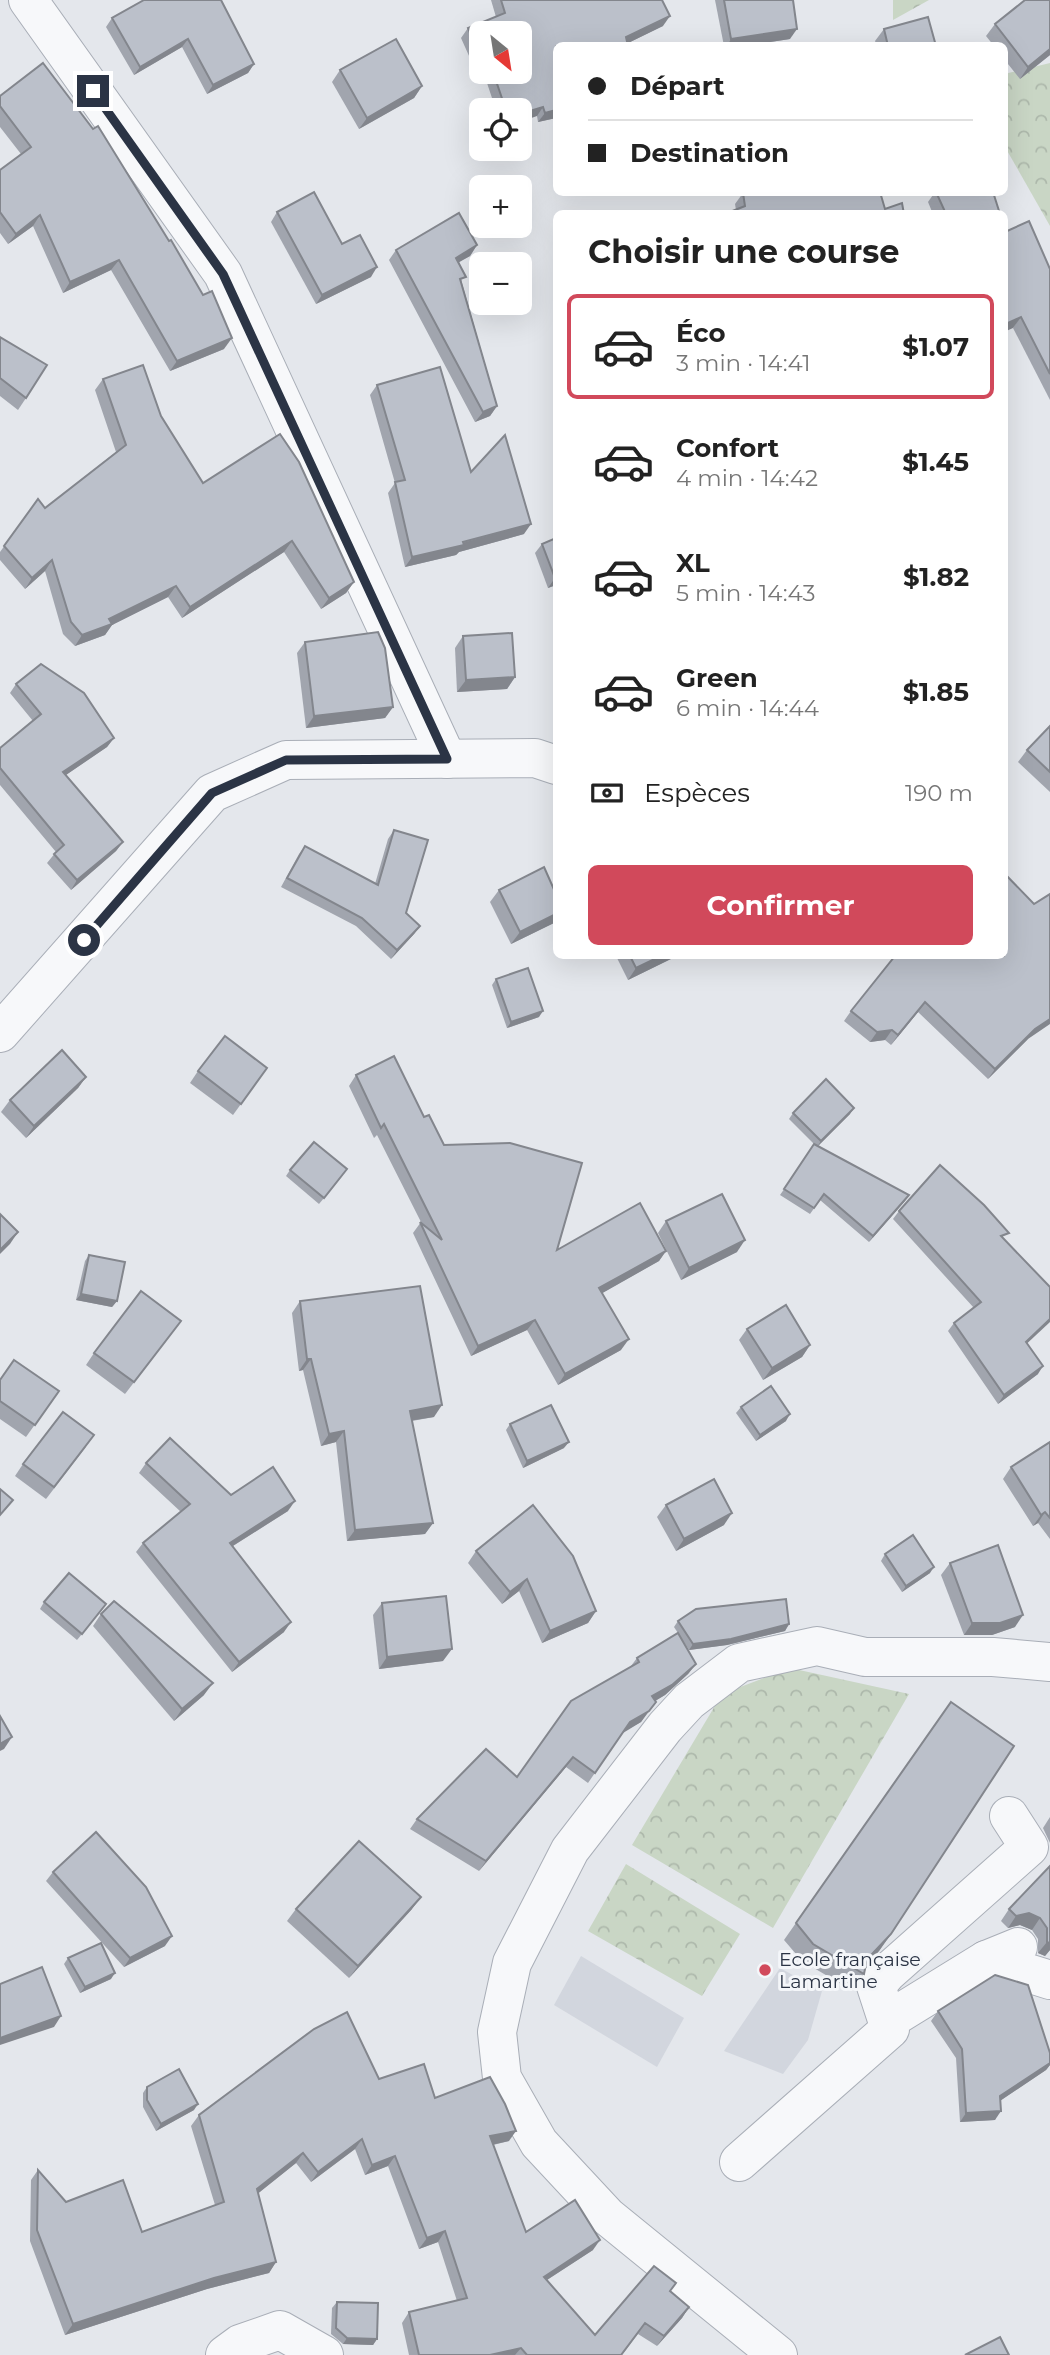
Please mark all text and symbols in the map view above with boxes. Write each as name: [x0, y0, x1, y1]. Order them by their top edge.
north arrow: [469, 21, 532, 84]
map controls: [469, 21, 532, 315]
text: Départ: [630, 70, 725, 102]
route end: [77, 75, 109, 107]
button: locate: [469, 98, 532, 161]
text: Destination: [630, 137, 789, 169]
button: +: [469, 175, 532, 238]
text: Choisir une course: [588, 232, 900, 271]
button: −: [469, 252, 532, 315]
icon: car: [592, 315, 655, 378]
text: Éco: [676, 317, 726, 349]
text: $1.07: [902, 331, 969, 363]
text: 3 min · 14:41: [676, 349, 810, 377]
icon: car: [592, 430, 655, 493]
text: Confort: [676, 432, 779, 464]
text: $1.45: [902, 446, 969, 478]
text: 4 min · 14:42: [676, 464, 818, 492]
icon: car: [592, 545, 655, 608]
text: XL: [676, 547, 710, 579]
text: $1.82: [903, 561, 969, 593]
text: 5 min · 14:43: [676, 579, 815, 607]
icon: car: [592, 660, 655, 723]
text: Green: [676, 662, 758, 694]
text: $1.85: [903, 676, 969, 708]
text: 6 min · 14:44: [676, 694, 819, 722]
icon: cash: [588, 774, 626, 812]
text: Espèces: [644, 777, 750, 809]
text: 190 m: [905, 779, 973, 807]
button: Confirmer: [588, 865, 973, 945]
route start: [68, 924, 100, 956]
place label: Ecole française Lamartine: [779, 1948, 921, 1993]
marker: Ecole française Lamartine: [757, 1962, 773, 1978]

